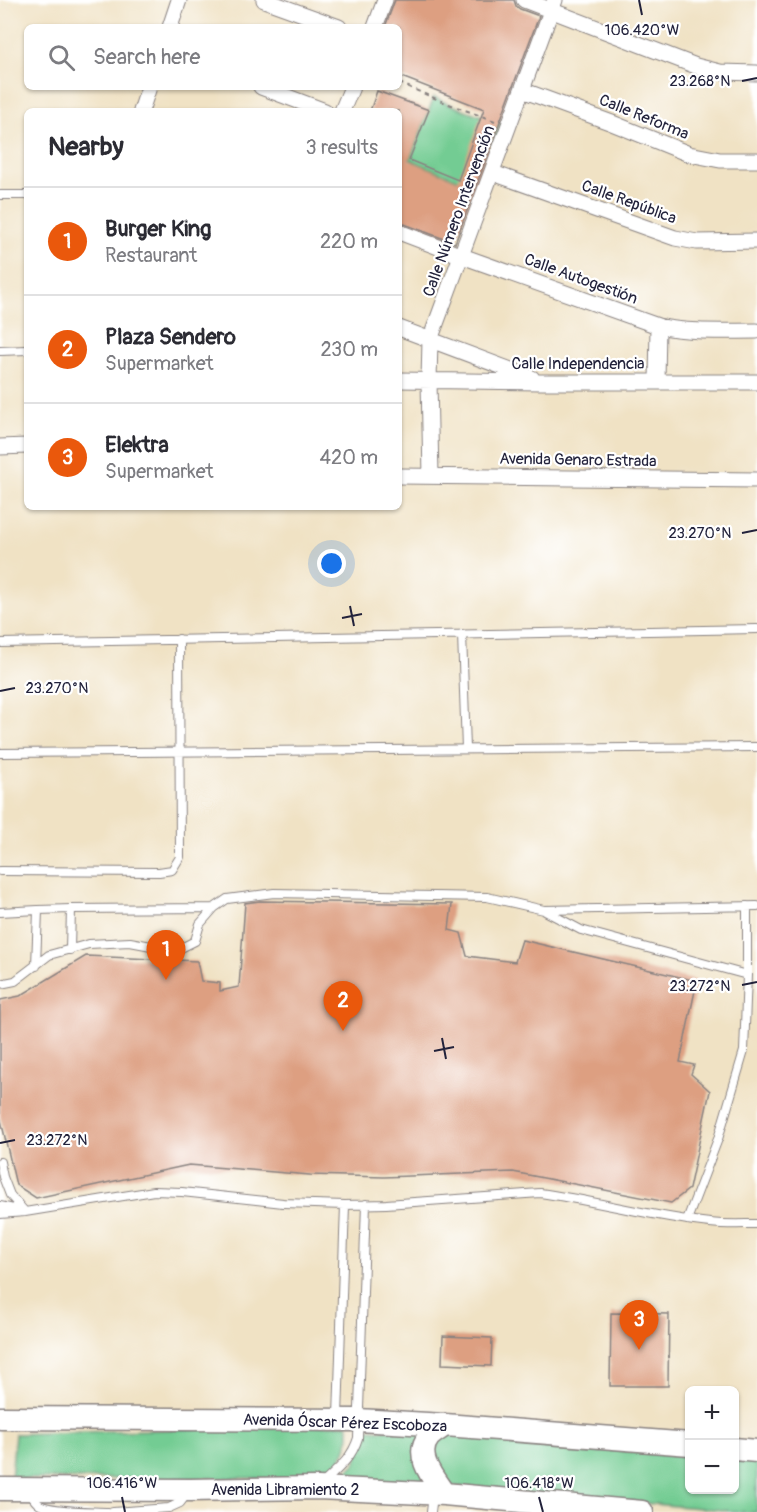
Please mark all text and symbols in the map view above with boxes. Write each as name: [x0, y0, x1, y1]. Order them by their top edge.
text: 106.420°W: [605, 21, 680, 40]
search box: [24, 24, 402, 90]
icon: search: [45, 41, 78, 74]
text: Search here: [93, 43, 200, 71]
text: 23.268°N: [670, 72, 730, 91]
street label: Calle Reforma: [596, 90, 692, 144]
street label: Calle Número Intervención: [419, 123, 499, 299]
text: Nearby: [48, 131, 124, 163]
text: 3 results: [306, 135, 378, 160]
street label: Calle República: [579, 176, 679, 228]
text: Burger King: [105, 215, 211, 243]
text: 1: [64, 229, 71, 254]
text: 220 m: [320, 229, 378, 254]
text: Restaurant: [105, 243, 197, 268]
street label: Calle Autogestión: [522, 249, 640, 309]
text: Plaza Sendero: [105, 323, 236, 351]
text: 2: [62, 337, 73, 362]
text: 230 m: [321, 337, 378, 362]
text: Supermarket: [105, 351, 214, 376]
street label: Calle Independencia: [512, 354, 644, 374]
text: Elektra: [105, 431, 169, 459]
text: 3: [62, 445, 73, 470]
text: 420 m: [319, 445, 378, 470]
street label: Avenida Genaro Estrada: [499, 449, 657, 471]
text: Supermarket: [105, 459, 214, 484]
text: 23.270°N: [669, 524, 731, 543]
your location: [317, 549, 346, 578]
text: 23.270°N: [26, 679, 88, 698]
pin: 1: [146, 930, 186, 980]
text: 23.272°N: [669, 977, 731, 996]
pin: 2: [324, 982, 362, 1031]
text: 23.272°N: [26, 1131, 88, 1150]
pin: 3: [620, 1300, 658, 1350]
map controls: [685, 1386, 739, 1494]
button: +: [685, 1386, 739, 1440]
street label: Avenida Óscar Pérez Escoboza: [243, 1408, 448, 1437]
button: −: [685, 1440, 739, 1494]
text: 106.416°W: [87, 1474, 158, 1493]
text: 106.418°W: [504, 1474, 574, 1493]
street label: Avenida Libramiento 2: [211, 1480, 359, 1500]

